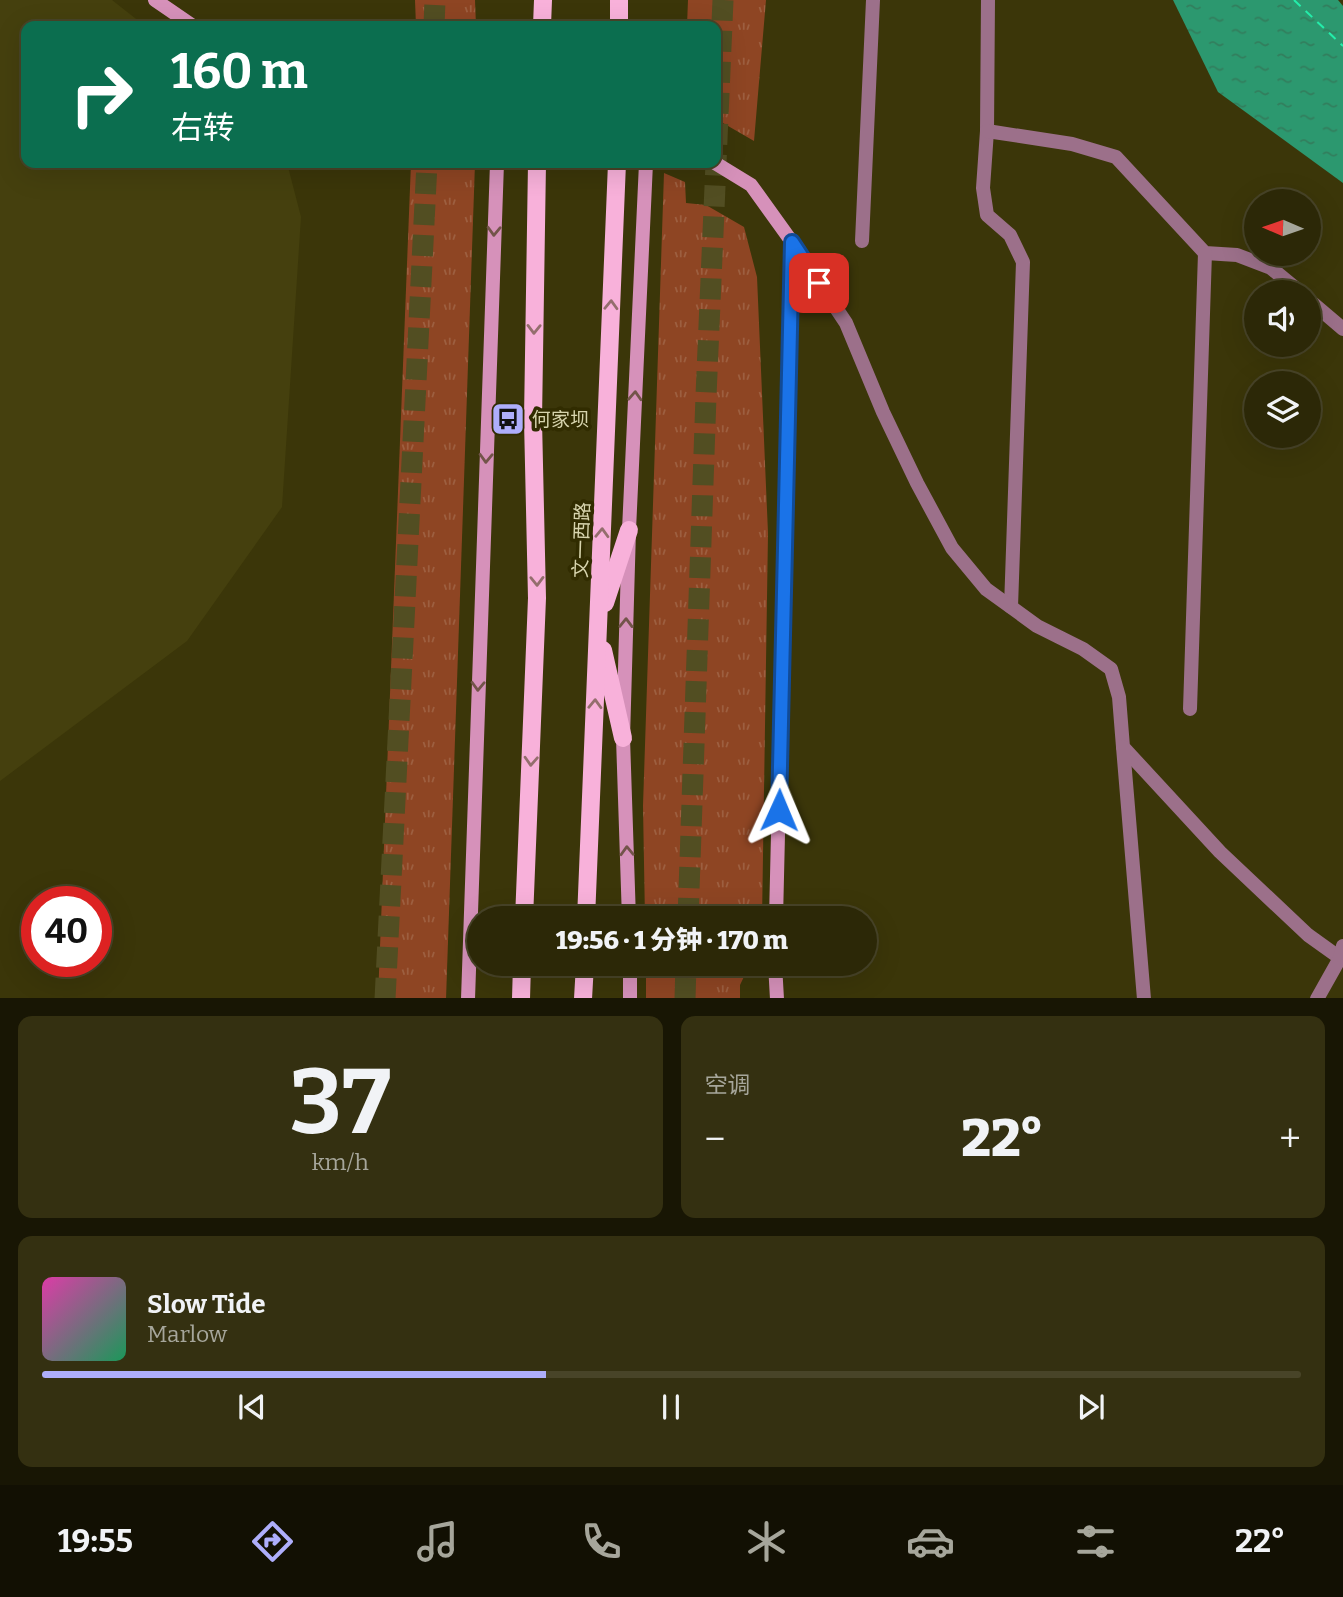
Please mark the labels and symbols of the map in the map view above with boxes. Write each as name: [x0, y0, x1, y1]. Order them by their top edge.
north arrow: [1244, 189, 1321, 266]
one-way arrow: [487, 226, 502, 237]
pin: [789, 253, 849, 313]
one-way arrow: [604, 300, 619, 311]
one-way arrow: [526, 324, 542, 335]
one-way arrow: [627, 390, 642, 401]
bus stop icon: 何家坝: [489, 400, 527, 438]
place label: 何家坝: [532, 408, 589, 431]
one-way arrow: [479, 453, 494, 464]
street label: 文一西路: [569, 502, 594, 578]
one-way arrow: [594, 527, 609, 538]
one-way arrow: [529, 576, 544, 587]
one-way arrow: [618, 617, 634, 628]
one-way arrow: [471, 680, 486, 691]
one-way arrow: [587, 698, 602, 709]
one-way arrow: [524, 755, 539, 766]
position arrow: [742, 773, 816, 847]
one-way arrow: [619, 845, 634, 856]
speed limit sign: 40: [21, 886, 112, 977]

